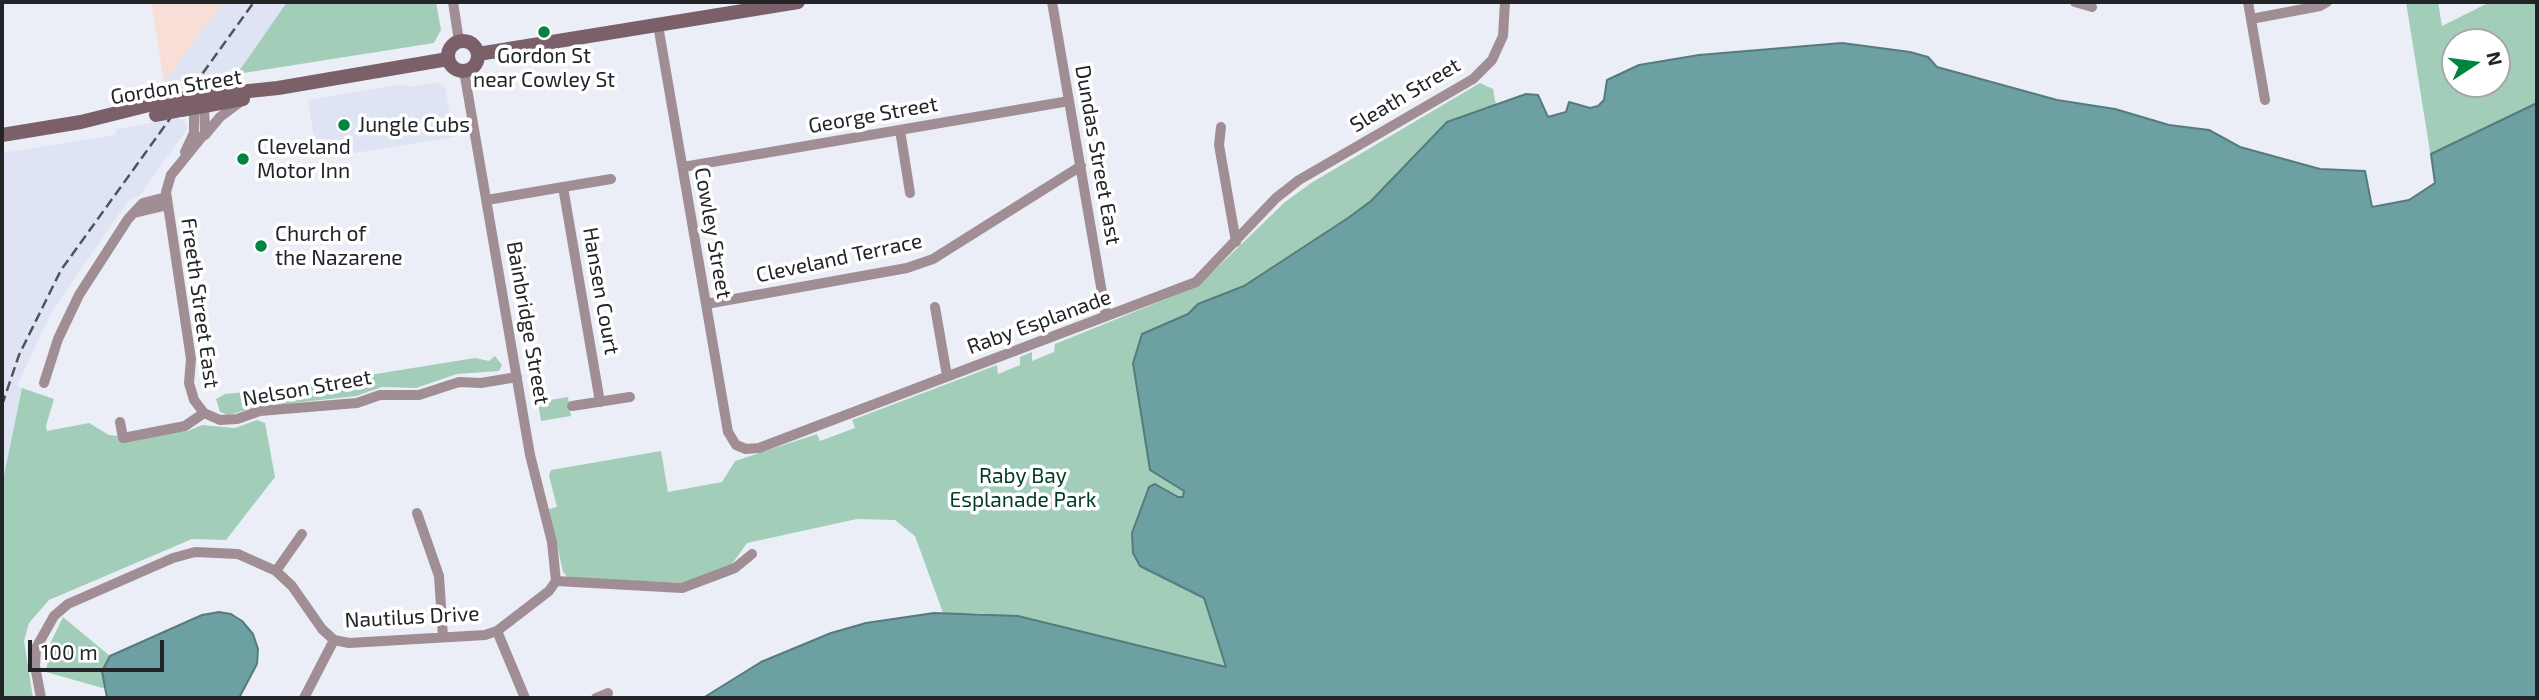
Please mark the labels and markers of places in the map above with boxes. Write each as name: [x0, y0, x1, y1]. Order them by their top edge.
marker: Gordon St near Cowley St: [536, 24, 552, 40]
place label: Gordon St near Cowley St: [473, 43, 615, 93]
place label: Jungle Cubs: [358, 112, 470, 138]
marker: Jungle Cubs: [336, 117, 352, 133]
place label: Cleveland Motor Inn: [257, 134, 351, 184]
marker: Cleveland Motor Inn: [235, 151, 251, 167]
place label: Church of the Nazarene: [275, 221, 403, 271]
marker: Church of the Nazarene: [253, 238, 269, 254]

